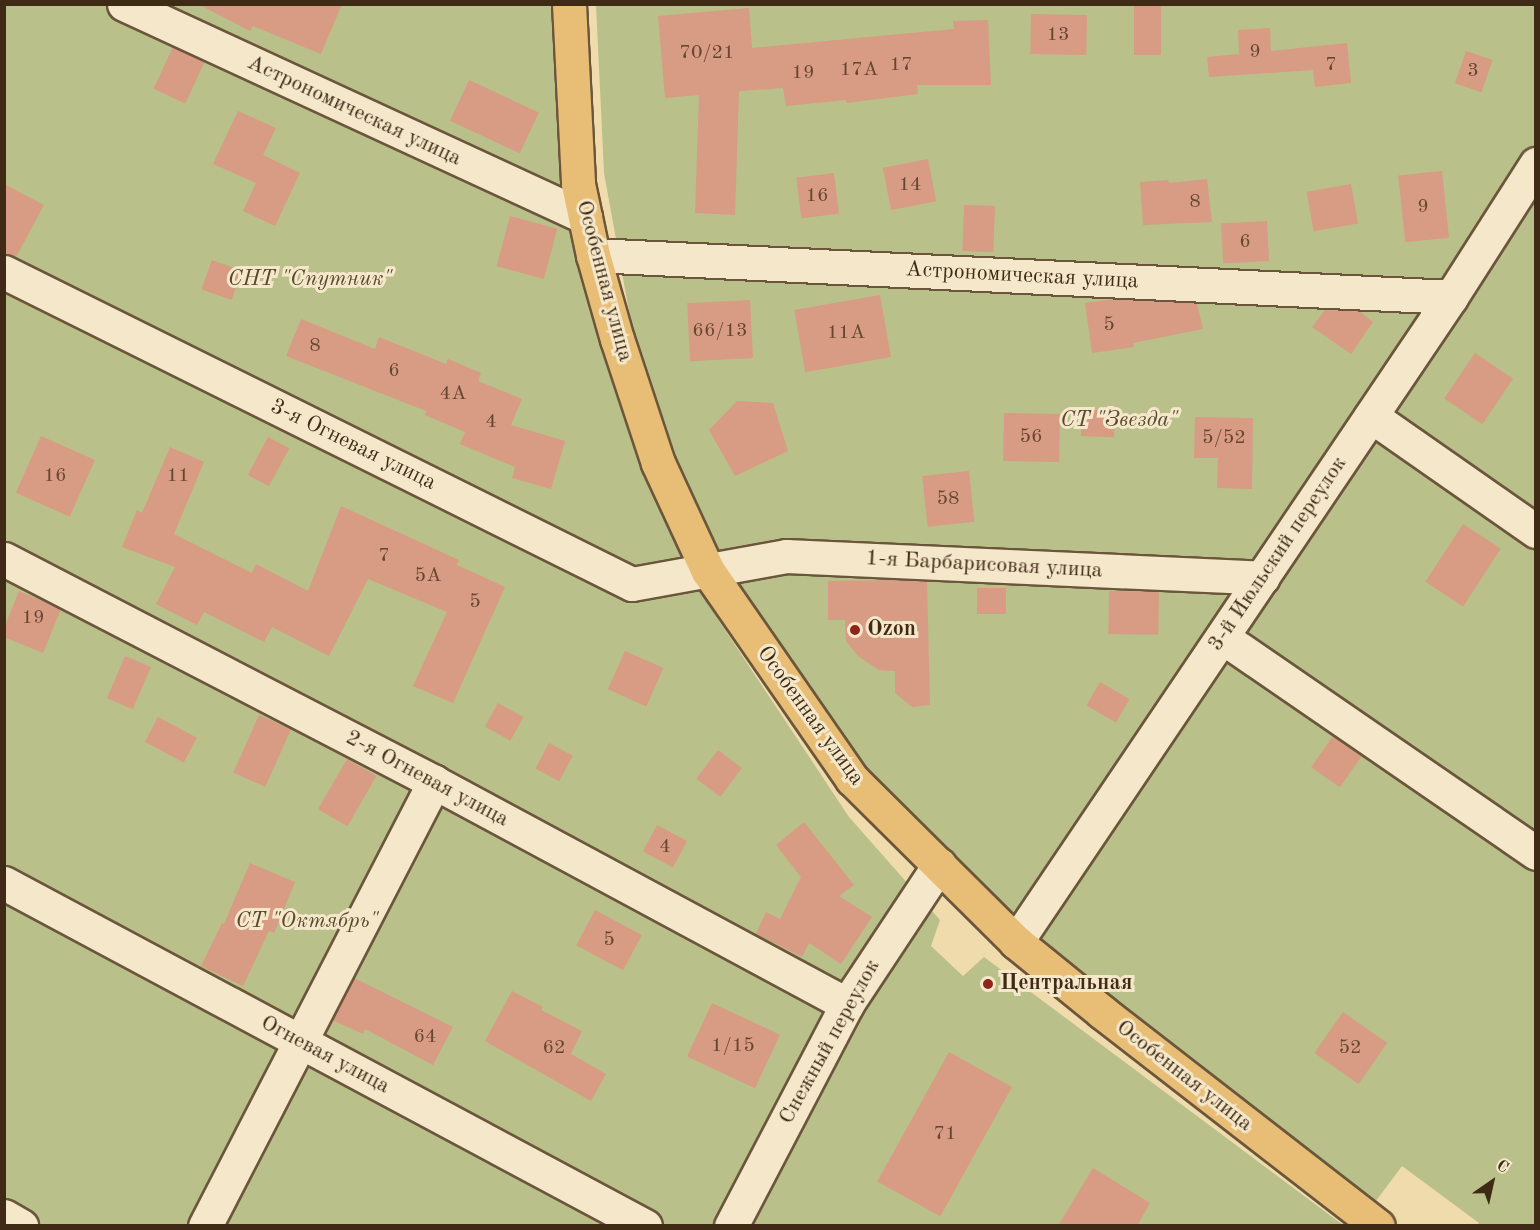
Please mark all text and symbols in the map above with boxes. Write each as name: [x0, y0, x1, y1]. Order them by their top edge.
house number: 13: [1046, 23, 1070, 47]
house number: 9: [1249, 40, 1261, 64]
house number: 70/21: [679, 41, 735, 65]
street label: Астрономическая улица: [243, 50, 465, 172]
house number: 17: [889, 53, 913, 77]
house number: 7: [1325, 53, 1337, 77]
house number: 17А: [840, 58, 878, 82]
house number: 3: [1467, 59, 1479, 83]
house number: 19: [791, 61, 815, 85]
house number: 14: [898, 173, 922, 197]
house number: 16: [805, 184, 829, 208]
house number: 8: [1189, 190, 1201, 214]
house number: 9: [1417, 195, 1429, 219]
street label: Особенная улица: [570, 198, 638, 364]
house number: 6: [1239, 230, 1251, 254]
street label: Астрономическая улица: [905, 257, 1139, 295]
park label: СНТ "Спутник": [228, 267, 392, 293]
house number: 5: [1103, 313, 1115, 337]
house number: 66/13: [692, 319, 748, 343]
house number: 11А: [827, 321, 865, 345]
house number: 8: [309, 334, 321, 358]
house number: 6: [388, 359, 400, 383]
house number: 4А: [440, 382, 466, 406]
street label: 3-я Огневая улица: [266, 393, 440, 497]
park label: СТ "Звезда": [1060, 408, 1178, 434]
house number: 4: [485, 410, 497, 434]
house number: 56: [1019, 425, 1043, 449]
house number: 5/52: [1202, 426, 1246, 450]
street label: 3-й Июльский переулок: [1203, 452, 1353, 656]
house number: 16: [43, 464, 67, 488]
house number: 11: [166, 464, 190, 488]
house number: 58: [936, 487, 960, 511]
house number: 7: [378, 544, 390, 568]
street label: 1-я Барбарисовая улица: [865, 546, 1103, 584]
house number: 5А: [415, 564, 441, 588]
house number: 5: [469, 590, 481, 614]
house number: 19: [21, 606, 45, 630]
place label: Ozon: [867, 617, 916, 643]
marker: Ozon: [848, 623, 862, 637]
street label: Особенная улица: [751, 641, 869, 791]
street label: 2-я Огневая улица: [341, 725, 513, 833]
house number: 4: [659, 835, 671, 859]
park label: СТ "Октябрь": [236, 909, 378, 935]
house number: 5: [603, 928, 615, 952]
street label: Снежный переулок: [774, 955, 886, 1129]
place label: Центральная: [1000, 971, 1132, 997]
marker: Центральная: [981, 977, 995, 991]
street label: Огневая улица: [256, 1010, 394, 1100]
street label: Особенная улица: [1111, 1015, 1257, 1137]
house number: 64: [413, 1025, 437, 1049]
house number: 1/15: [711, 1034, 755, 1058]
house number: 62: [542, 1036, 566, 1060]
house number: 52: [1338, 1036, 1362, 1060]
house number: 71: [933, 1122, 957, 1146]
north arrow: [1462, 1152, 1522, 1212]
text: С: [1493, 1157, 1511, 1177]

